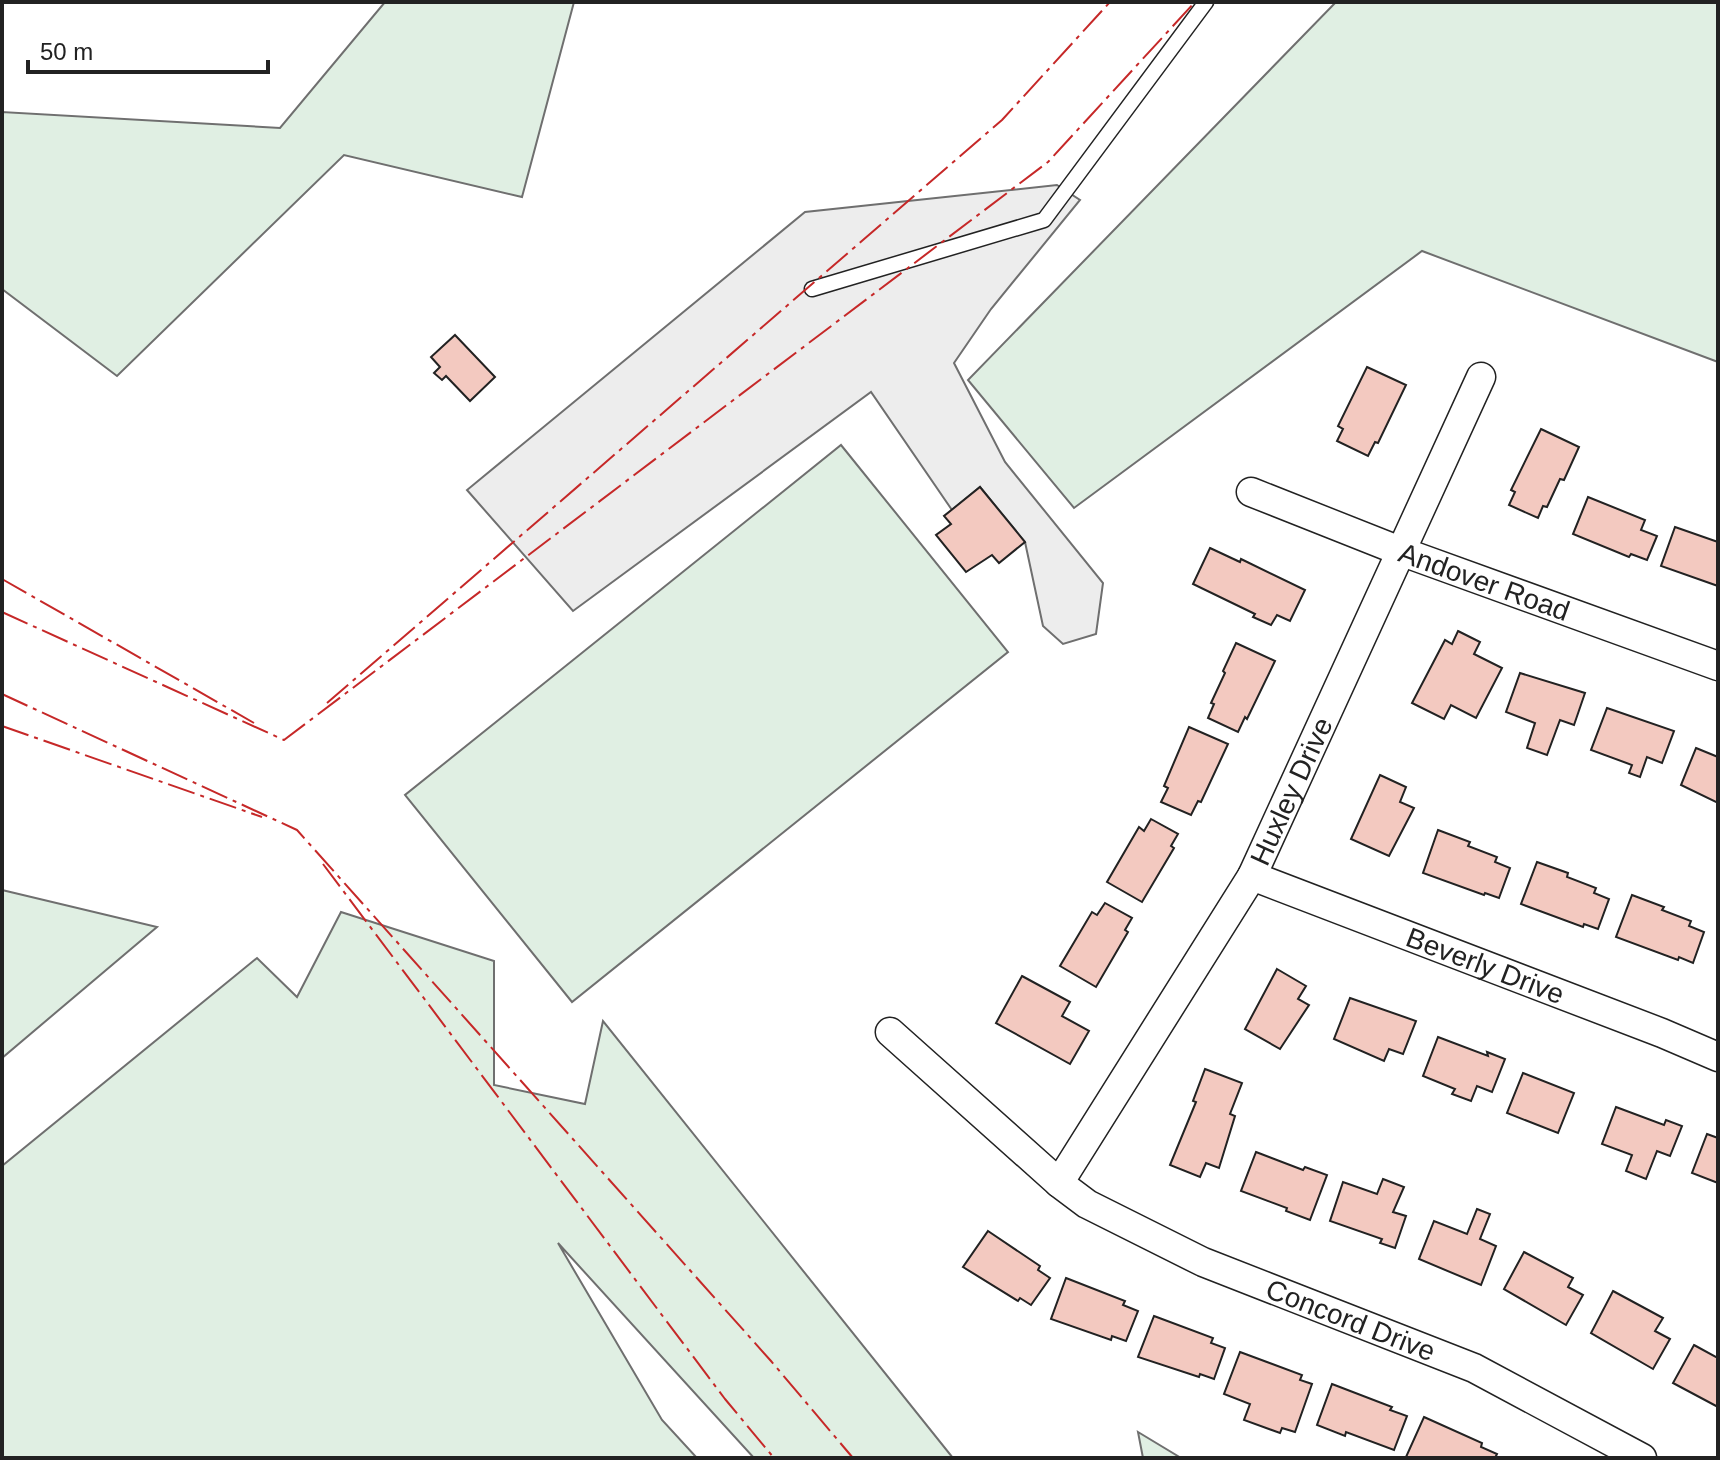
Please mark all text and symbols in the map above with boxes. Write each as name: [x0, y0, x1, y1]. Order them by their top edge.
scale bar: [28, 24, 268, 74]
text: 50 m: [40, 38, 93, 65]
street label: Andover Road: [1395, 536, 1574, 627]
street label: Huxley Drive: [1244, 713, 1338, 870]
street label: Beverly Drive: [1402, 921, 1569, 1010]
street label: Concord Drive: [1262, 1273, 1440, 1367]

